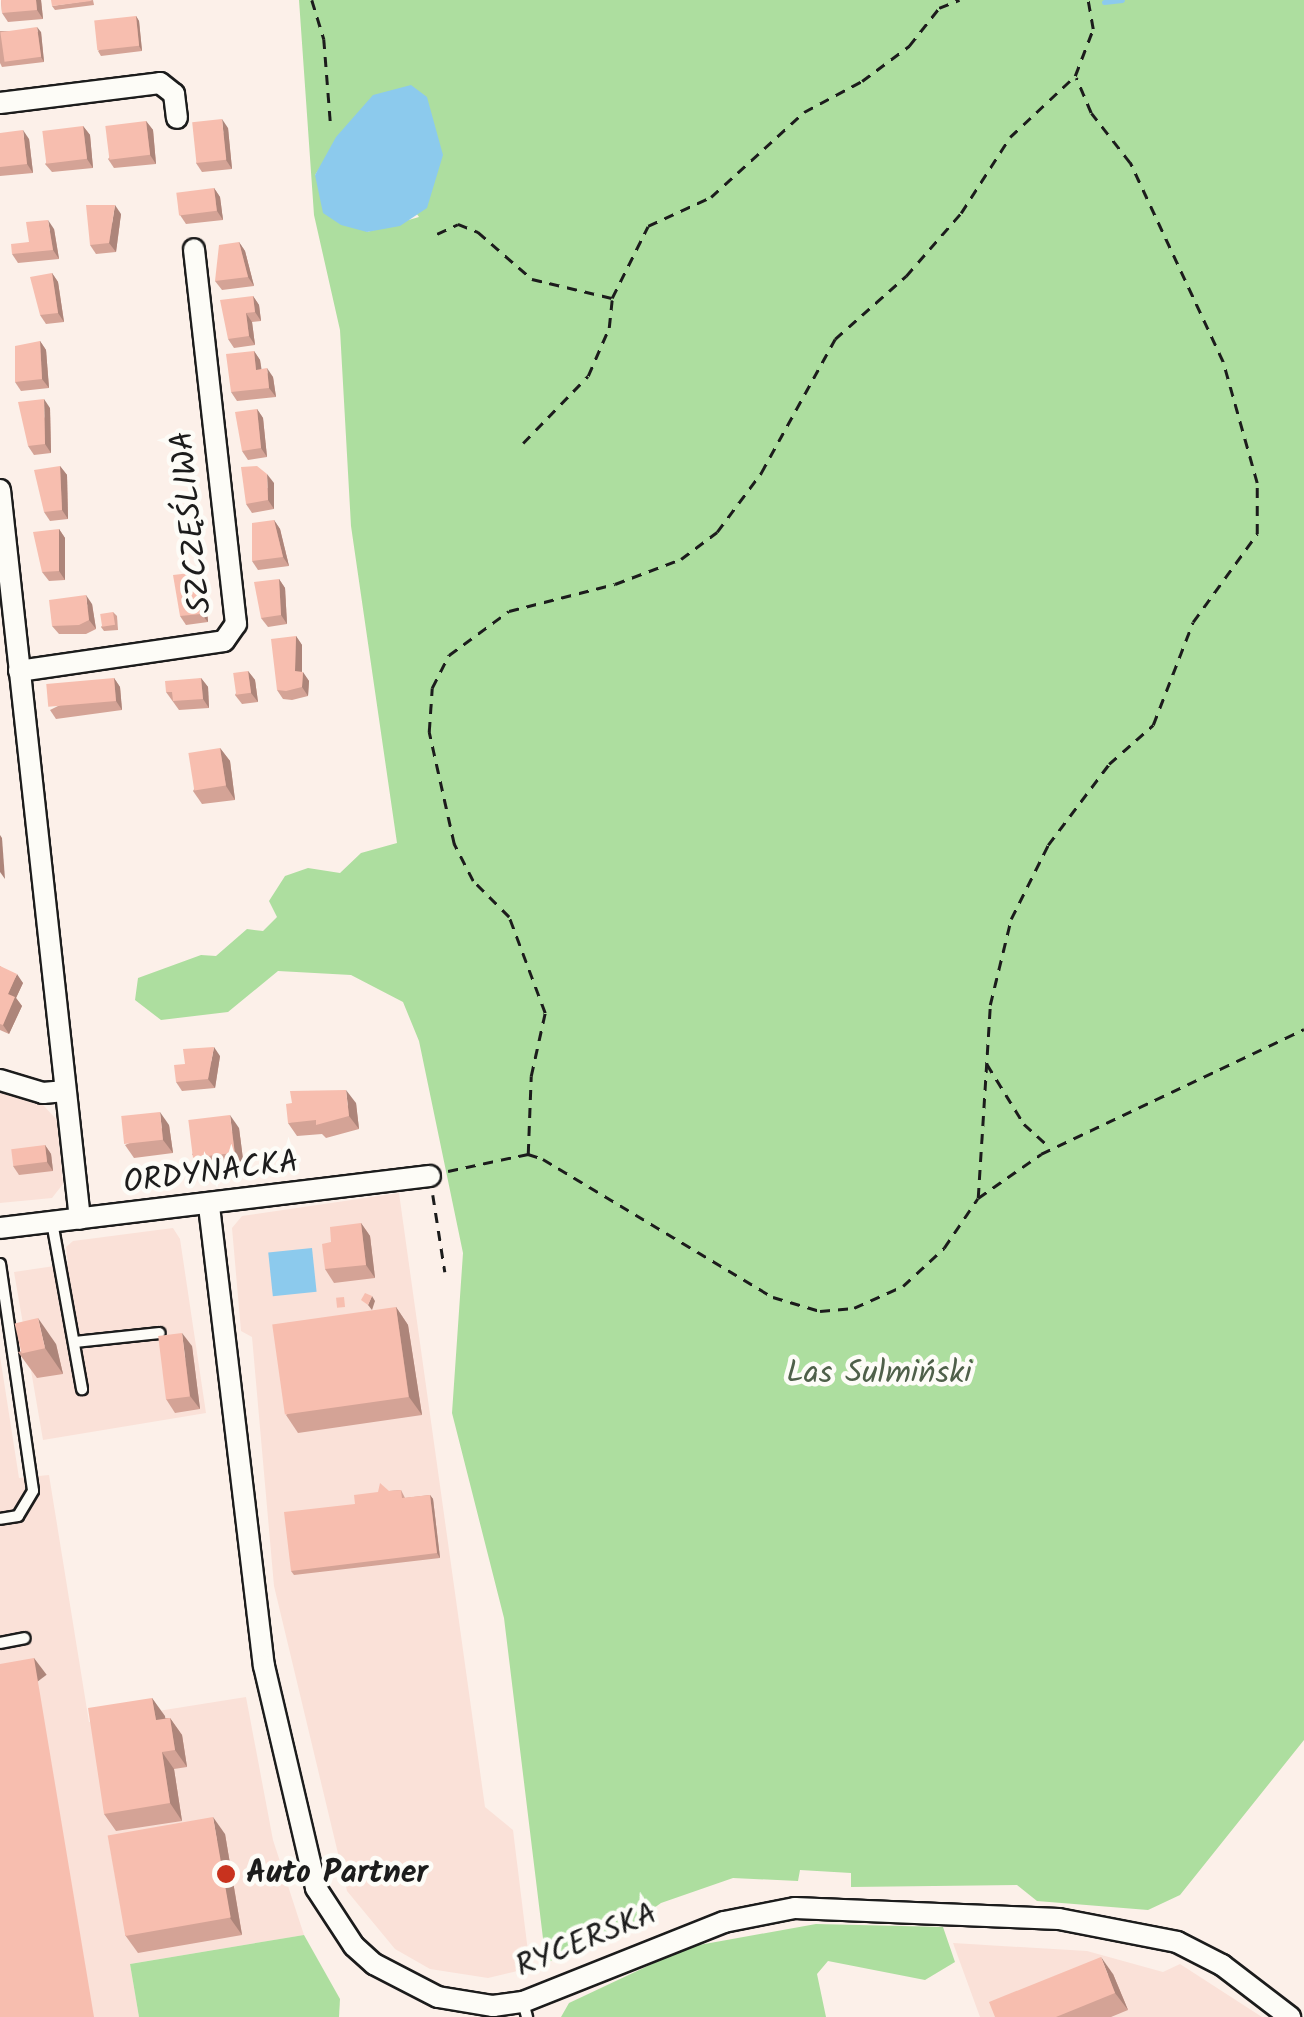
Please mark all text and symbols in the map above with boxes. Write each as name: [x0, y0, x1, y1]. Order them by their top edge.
street label: SZCZĘŚLIWA: [164, 429, 222, 615]
street label: ORDYNACKA: [121, 1144, 301, 1204]
park label: Las Sulmiński: [786, 1355, 972, 1393]
place label: Auto Partner: [246, 1855, 428, 1893]
marker: Auto Partner: [215, 1863, 237, 1885]
street label: RYCERSKA: [511, 1896, 663, 1988]

